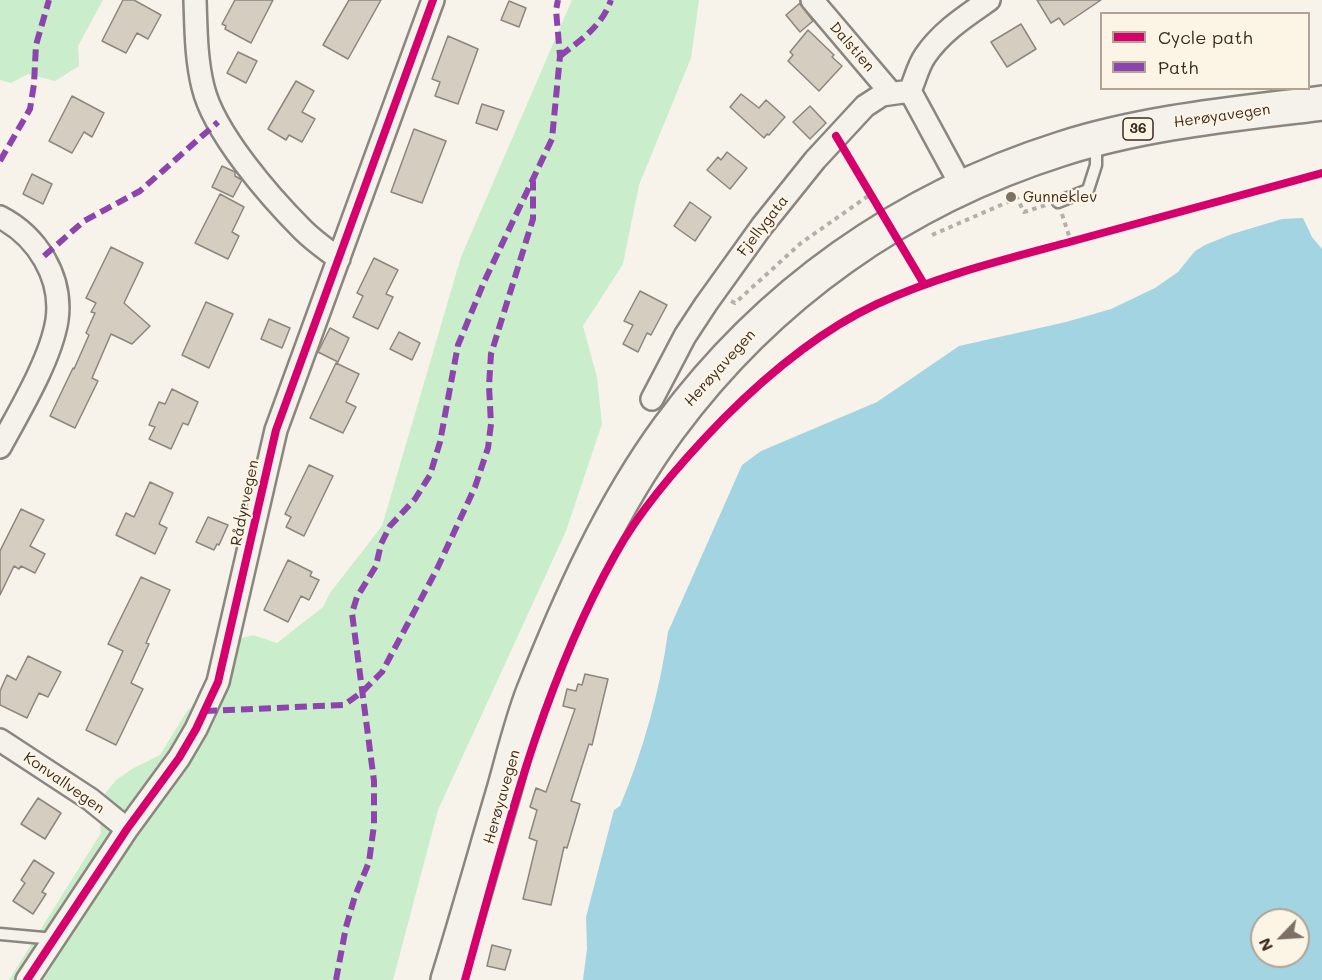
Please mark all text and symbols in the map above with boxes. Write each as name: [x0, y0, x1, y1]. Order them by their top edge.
legend: [1100, 12, 1310, 90]
street label: Dalstien: [826, 19, 878, 75]
text: Cycle path: [1158, 25, 1253, 49]
text: Path: [1158, 55, 1198, 79]
street label: Herøyavegen: [1173, 100, 1271, 132]
road number: 36: [1123, 118, 1153, 140]
place label: Gunneklev: [1023, 188, 1097, 206]
marker: Gunneklev: [1004, 190, 1018, 204]
street label: Fjellygata: [734, 192, 792, 260]
street label: Herøyavegen: [681, 326, 759, 410]
street label: Rådyrvegen: [227, 458, 263, 548]
street label: Konvallvegen: [20, 748, 108, 818]
street label: Herøyavegen: [480, 748, 524, 846]
north arrow: [1250, 908, 1310, 968]
text: N: [1253, 935, 1277, 955]

